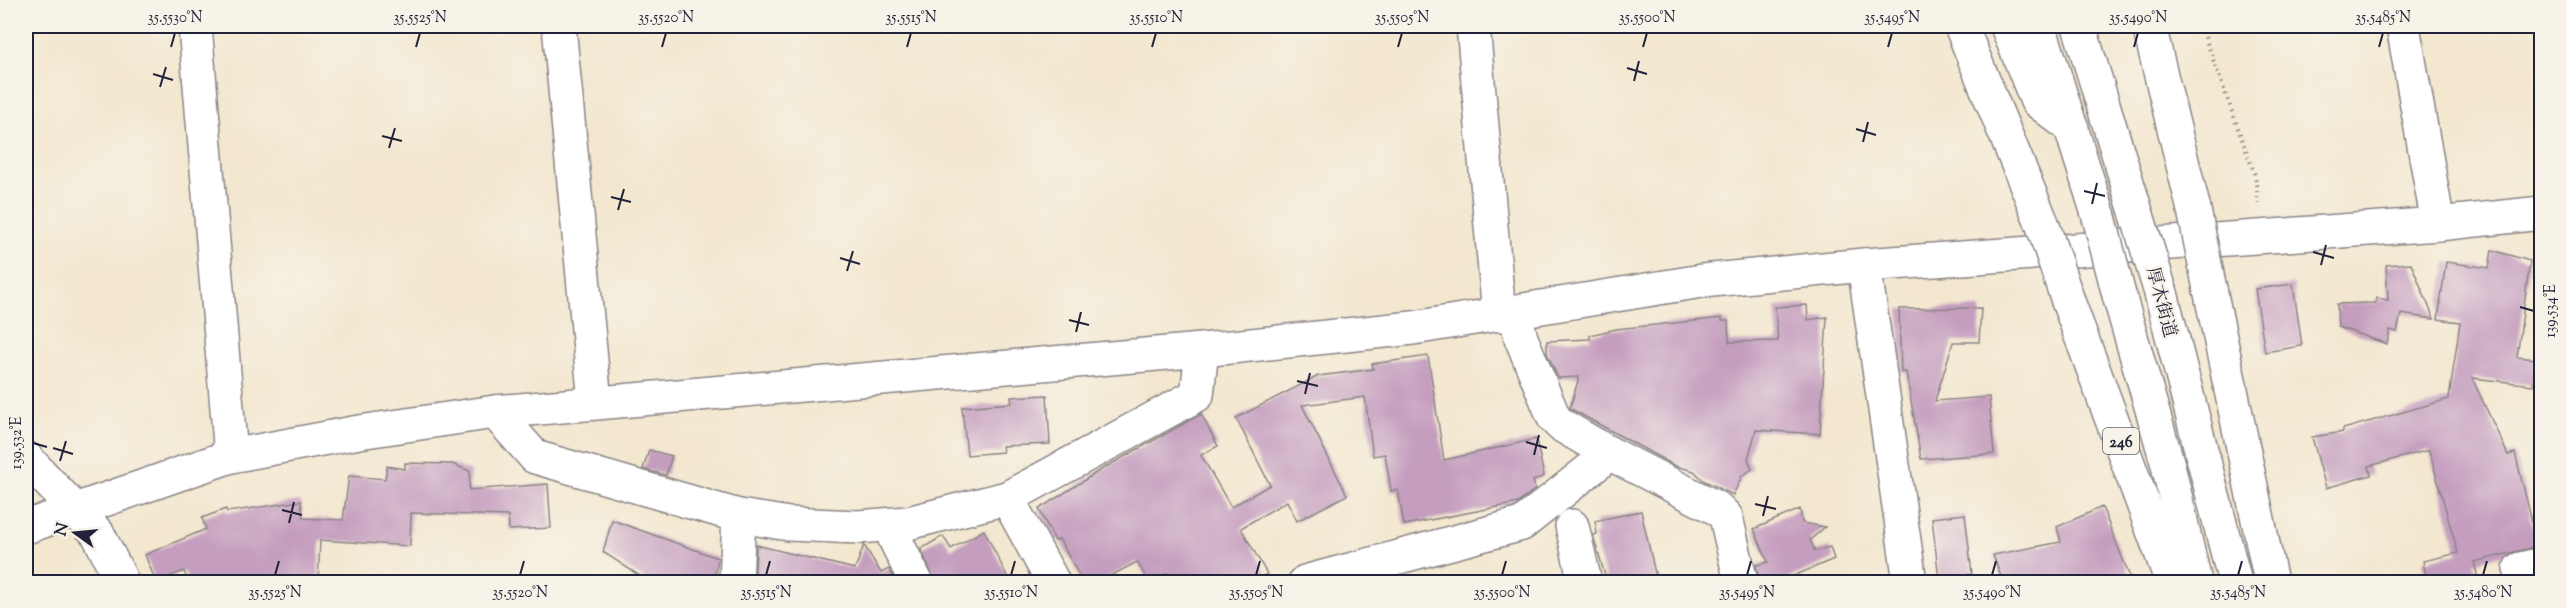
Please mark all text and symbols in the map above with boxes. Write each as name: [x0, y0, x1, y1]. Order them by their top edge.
text: 35.5530°N: [148, 8, 202, 29]
text: 35.5525°N: [393, 8, 447, 29]
text: 35.5520°N: [638, 8, 694, 29]
text: 35.5515°N: [885, 8, 937, 29]
text: 35.5510°N: [1129, 8, 1183, 29]
text: 35.5505°N: [1375, 8, 1429, 29]
text: 35.5500°N: [1619, 8, 1675, 29]
text: 35.5495°N: [1864, 8, 1920, 29]
text: 35.5490°N: [2109, 8, 2167, 29]
text: 35.5485°N: [2355, 8, 2411, 29]
street label: 厚木街道: [2138, 264, 2182, 341]
text: 139.534°E: [2541, 284, 2562, 338]
text: 139.532°E: [7, 417, 28, 469]
road number: 246: [2103, 428, 2139, 454]
north arrow: [45, 503, 105, 563]
text: N: [50, 520, 76, 539]
text: 35.5525°N: [248, 583, 302, 604]
text: 35.5520°N: [492, 583, 548, 604]
text: 35.5515°N: [740, 583, 792, 604]
text: 35.5510°N: [984, 583, 1038, 604]
text: 35.5505°N: [1229, 583, 1283, 604]
text: 35.5500°N: [1474, 583, 1530, 604]
text: 35.5495°N: [1719, 583, 1775, 604]
text: 35.5490°N: [1963, 583, 2021, 604]
text: 35.5485°N: [2210, 583, 2266, 604]
text: 35.5480°N: [2454, 583, 2512, 604]

